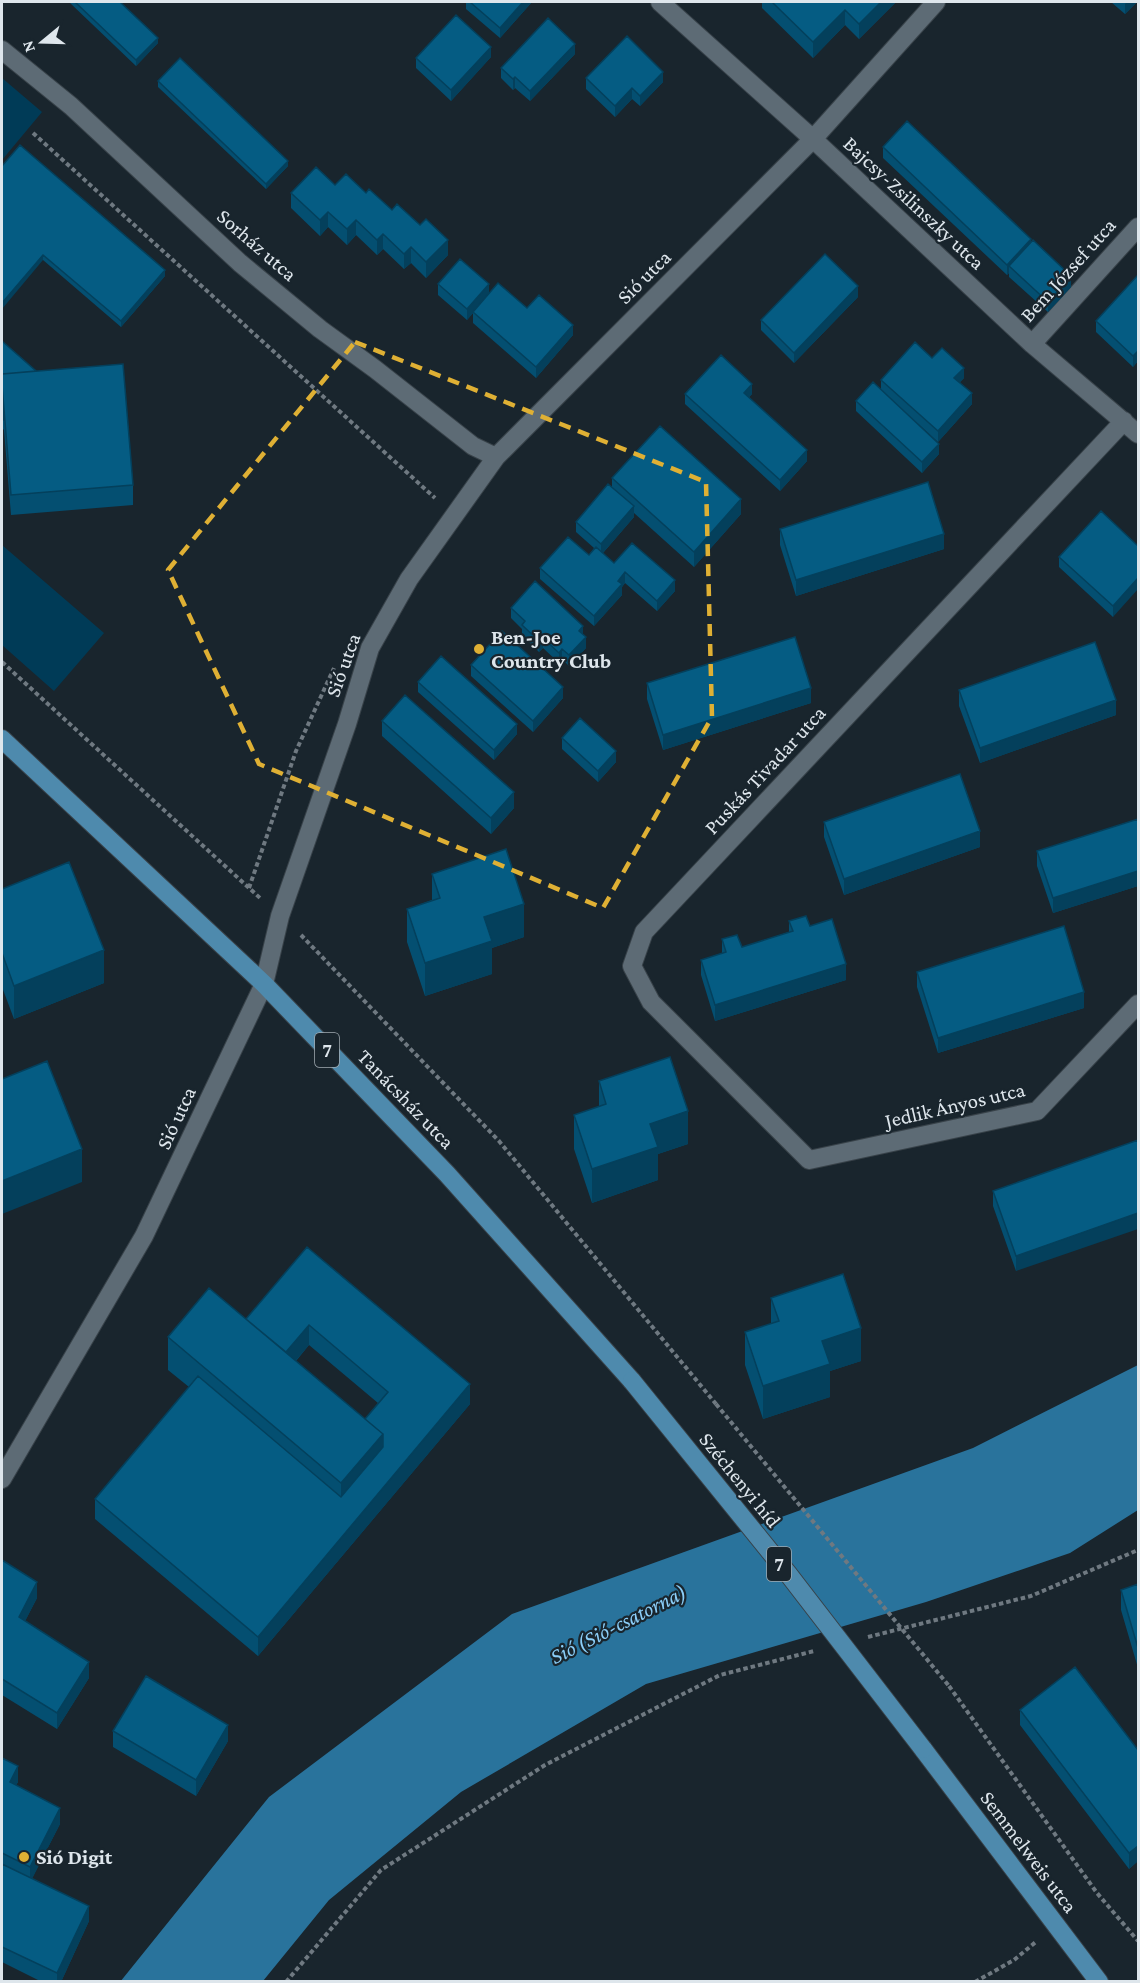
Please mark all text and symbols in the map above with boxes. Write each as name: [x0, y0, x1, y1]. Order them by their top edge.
north arrow: [12, 12, 72, 72]
text: N: [18, 39, 38, 55]
street label: Bajcsy-Zsilinszky utca: [839, 131, 990, 275]
street label: Sorház utca: [212, 204, 302, 286]
street label: Bem József utca: [1015, 213, 1121, 327]
street label: Sió utca: [612, 245, 676, 309]
place label: Ben-Joe Country Club: [491, 625, 611, 673]
street label: Sió utca: [320, 630, 366, 700]
marker: Ben-Joe Country Club: [472, 642, 486, 656]
street label: Puskás Tivadar utca: [699, 701, 831, 839]
road number: 7: [315, 1033, 339, 1067]
street label: Tanácsház utca: [353, 1044, 459, 1154]
street label: Jedlik Ányos utca: [881, 1077, 1028, 1133]
street label: Sió utca: [151, 1083, 201, 1153]
street label: Széchenyi híd: [694, 1428, 786, 1532]
road number: 7: [767, 1547, 791, 1581]
water label: Sió (Sió-csatorna): [546, 1579, 691, 1670]
street label: Semmelweis utca: [975, 1786, 1083, 1918]
place label: Sió Digit: [36, 1845, 113, 1869]
marker: Sió Digit: [17, 1850, 31, 1864]

